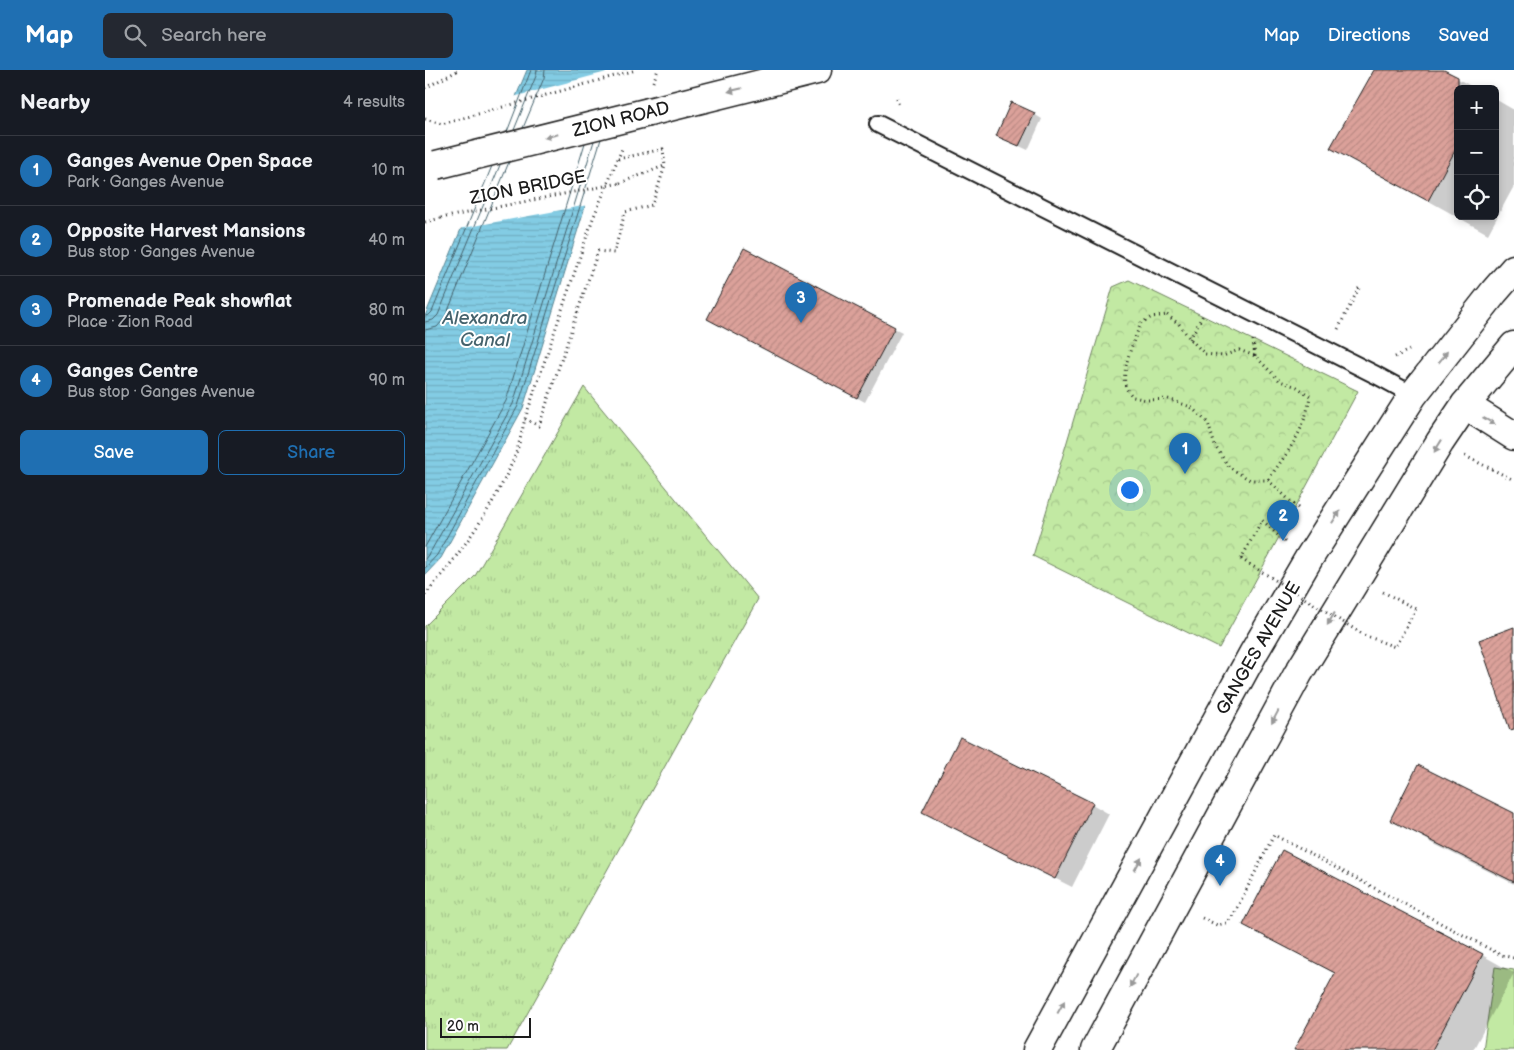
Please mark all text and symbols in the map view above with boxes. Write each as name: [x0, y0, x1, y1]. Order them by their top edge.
search box: [103, 13, 453, 58]
text: Map: [25, 21, 73, 50]
icon: search: [121, 21, 149, 49]
text: Search here: [161, 24, 267, 47]
text: Map: [1264, 25, 1300, 46]
text: Directions: [1328, 25, 1410, 46]
text: Saved: [1438, 25, 1489, 46]
map controls: [1454, 85, 1499, 220]
button: +: [1454, 85, 1499, 130]
one-way arrow: [728, 86, 743, 94]
text: Nearby: [20, 90, 90, 115]
text: 4 results: [343, 93, 405, 112]
street label: ZION ROAD: [570, 97, 672, 142]
button: −: [1454, 130, 1499, 175]
one-way arrow: [543, 132, 559, 140]
text: Ganges Avenue Open Space: [67, 150, 313, 173]
text: 1: [33, 161, 39, 180]
text: 10 m: [372, 161, 405, 180]
street label: ZION BRIDGE: [467, 166, 588, 209]
text: Park · Ganges Avenue: [67, 173, 224, 192]
button: locate: [1454, 175, 1499, 220]
text: Opposite Harvest Mansions: [67, 220, 305, 243]
text: 2: [31, 231, 41, 250]
text: 40 m: [368, 231, 405, 250]
text: Bus stop · Ganges Avenue: [67, 243, 255, 262]
pin: 3: [785, 282, 817, 323]
text: Promenade Peak showflat: [67, 290, 292, 313]
text: 3: [31, 301, 41, 320]
text: 80 m: [369, 301, 405, 320]
water label: Alexandra Canal: [441, 307, 528, 352]
text: Place · Zion Road: [67, 313, 193, 332]
one-way arrow: [1438, 351, 1449, 364]
text: Ganges Centre: [67, 360, 198, 383]
text: 4: [31, 371, 41, 390]
text: 90 m: [369, 371, 405, 390]
text: Bus stop · Ganges Avenue: [67, 383, 255, 402]
one-way arrow: [1482, 417, 1495, 426]
button: Save: [20, 430, 208, 475]
button: Share: [218, 430, 405, 475]
pin: 1: [1169, 433, 1201, 474]
one-way arrow: [1433, 440, 1442, 453]
your location: [1117, 477, 1143, 503]
pin: 2: [1267, 500, 1299, 541]
one-way arrow: [1331, 510, 1340, 523]
street label: GANGES AVENUE: [1212, 578, 1305, 718]
one-way arrow: [1326, 612, 1335, 625]
one-way arrow: [1271, 709, 1279, 724]
pin: 4: [1204, 845, 1236, 886]
one-way arrow: [1134, 857, 1142, 872]
one-way arrow: [1129, 973, 1137, 988]
one-way arrow: [1056, 1001, 1065, 1014]
scale bar: [440, 1015, 531, 1038]
text: 20 m: [447, 1018, 479, 1035]

